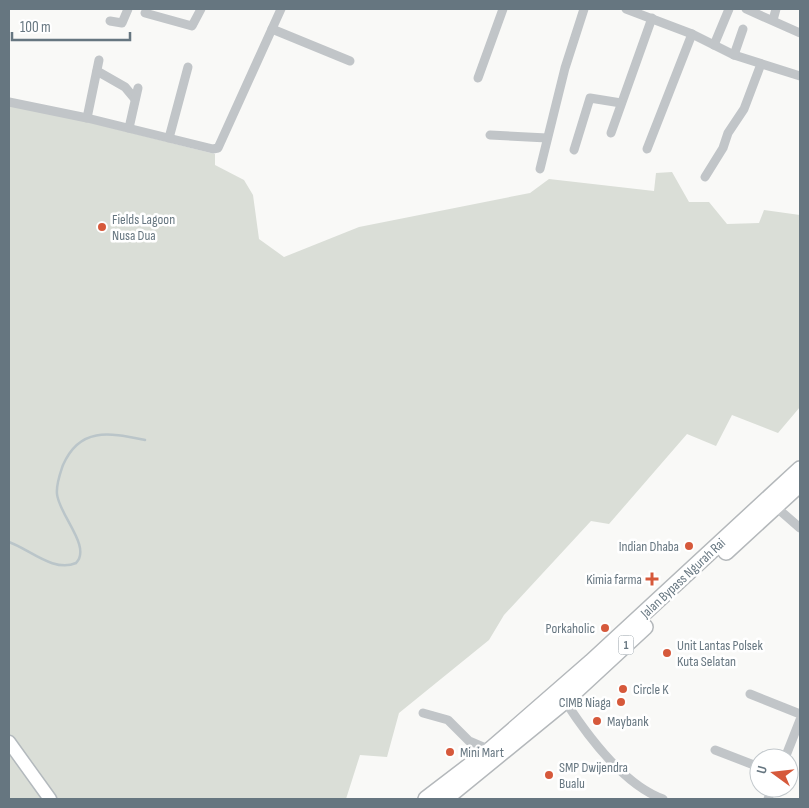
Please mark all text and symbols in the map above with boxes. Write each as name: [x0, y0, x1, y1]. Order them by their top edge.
scale bar: [12, 10, 130, 42]
text: 100 m: [20, 18, 51, 37]
place label: Fields Lagoon Nusa Dua: [112, 211, 175, 244]
marker: Fields Lagoon Nusa Dua: [96, 221, 108, 233]
street label: Jalan Bypass Ngurah Rai: [636, 534, 729, 622]
place label: Indian Dhaba: [619, 538, 679, 555]
marker: Indian Dhaba: [683, 540, 695, 552]
place label: Kimia farma: [586, 571, 642, 588]
marker: Kimia farma: [646, 573, 658, 585]
place label: Porkaholic: [546, 620, 595, 637]
marker: Porkaholic: [599, 622, 611, 634]
road number: 1: [618, 636, 634, 654]
place label: Unit Lantas Polsek Kuta Selatan: [677, 637, 763, 670]
marker: Unit Lantas Polsek Kuta Selatan: [661, 647, 673, 659]
place label: Circle K: [633, 681, 669, 698]
marker: Circle K: [617, 683, 629, 695]
place label: CIMB Niaga: [559, 694, 611, 711]
marker: CIMB Niaga: [615, 696, 627, 708]
place label: Maybank: [607, 713, 649, 730]
marker: Maybank: [591, 715, 603, 727]
place label: Mini Mart: [460, 744, 504, 761]
marker: Mini Mart: [444, 746, 456, 758]
north arrow: [749, 748, 799, 798]
place label: SMP Dwijendra Bualu: [559, 759, 628, 792]
text: U: [753, 764, 771, 775]
marker: SMP Dwijendra Bualu: [543, 769, 555, 781]

